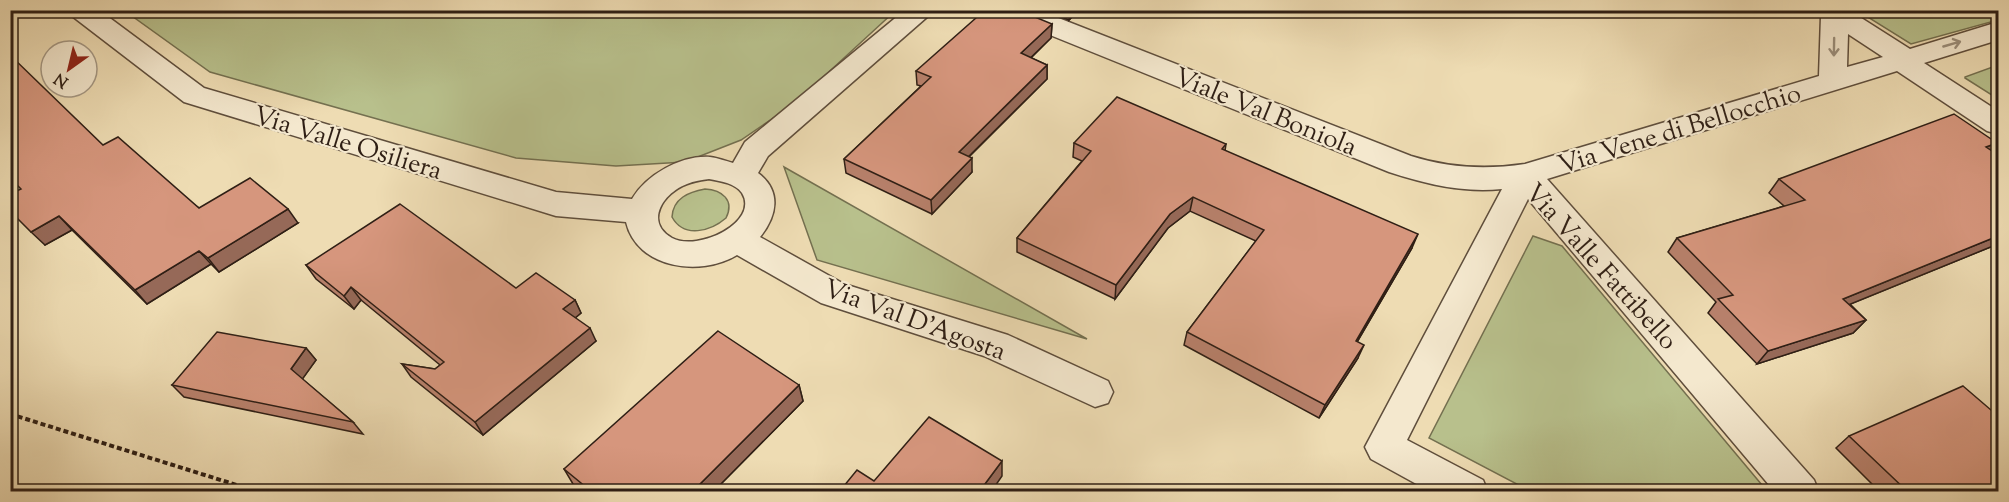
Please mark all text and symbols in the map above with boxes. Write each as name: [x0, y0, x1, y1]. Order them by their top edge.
one-way arrow: [1828, 36, 1840, 56]
one-way arrow: [1942, 38, 1961, 50]
north arrow: [39, 39, 99, 99]
street label: Viale Val Boniola: [1168, 60, 1362, 167]
text: N: [50, 66, 74, 92]
street label: Via Vene di Bellocchio: [1554, 76, 1806, 185]
street label: Via Valle Osiliera: [248, 98, 446, 191]
street label: Via Valle Fattibello: [1515, 176, 1685, 359]
street label: Via Val D'Agosta: [818, 271, 1010, 371]

